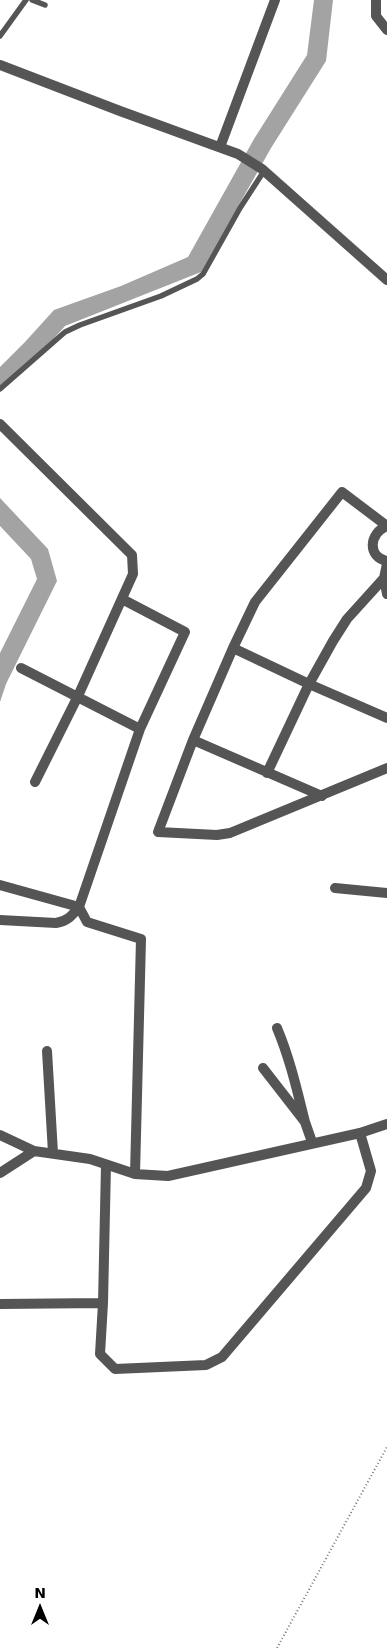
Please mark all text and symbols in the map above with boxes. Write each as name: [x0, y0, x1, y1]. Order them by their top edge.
north arrow: [15, 1583, 65, 1633]
text: N: [34, 1585, 46, 1601]

